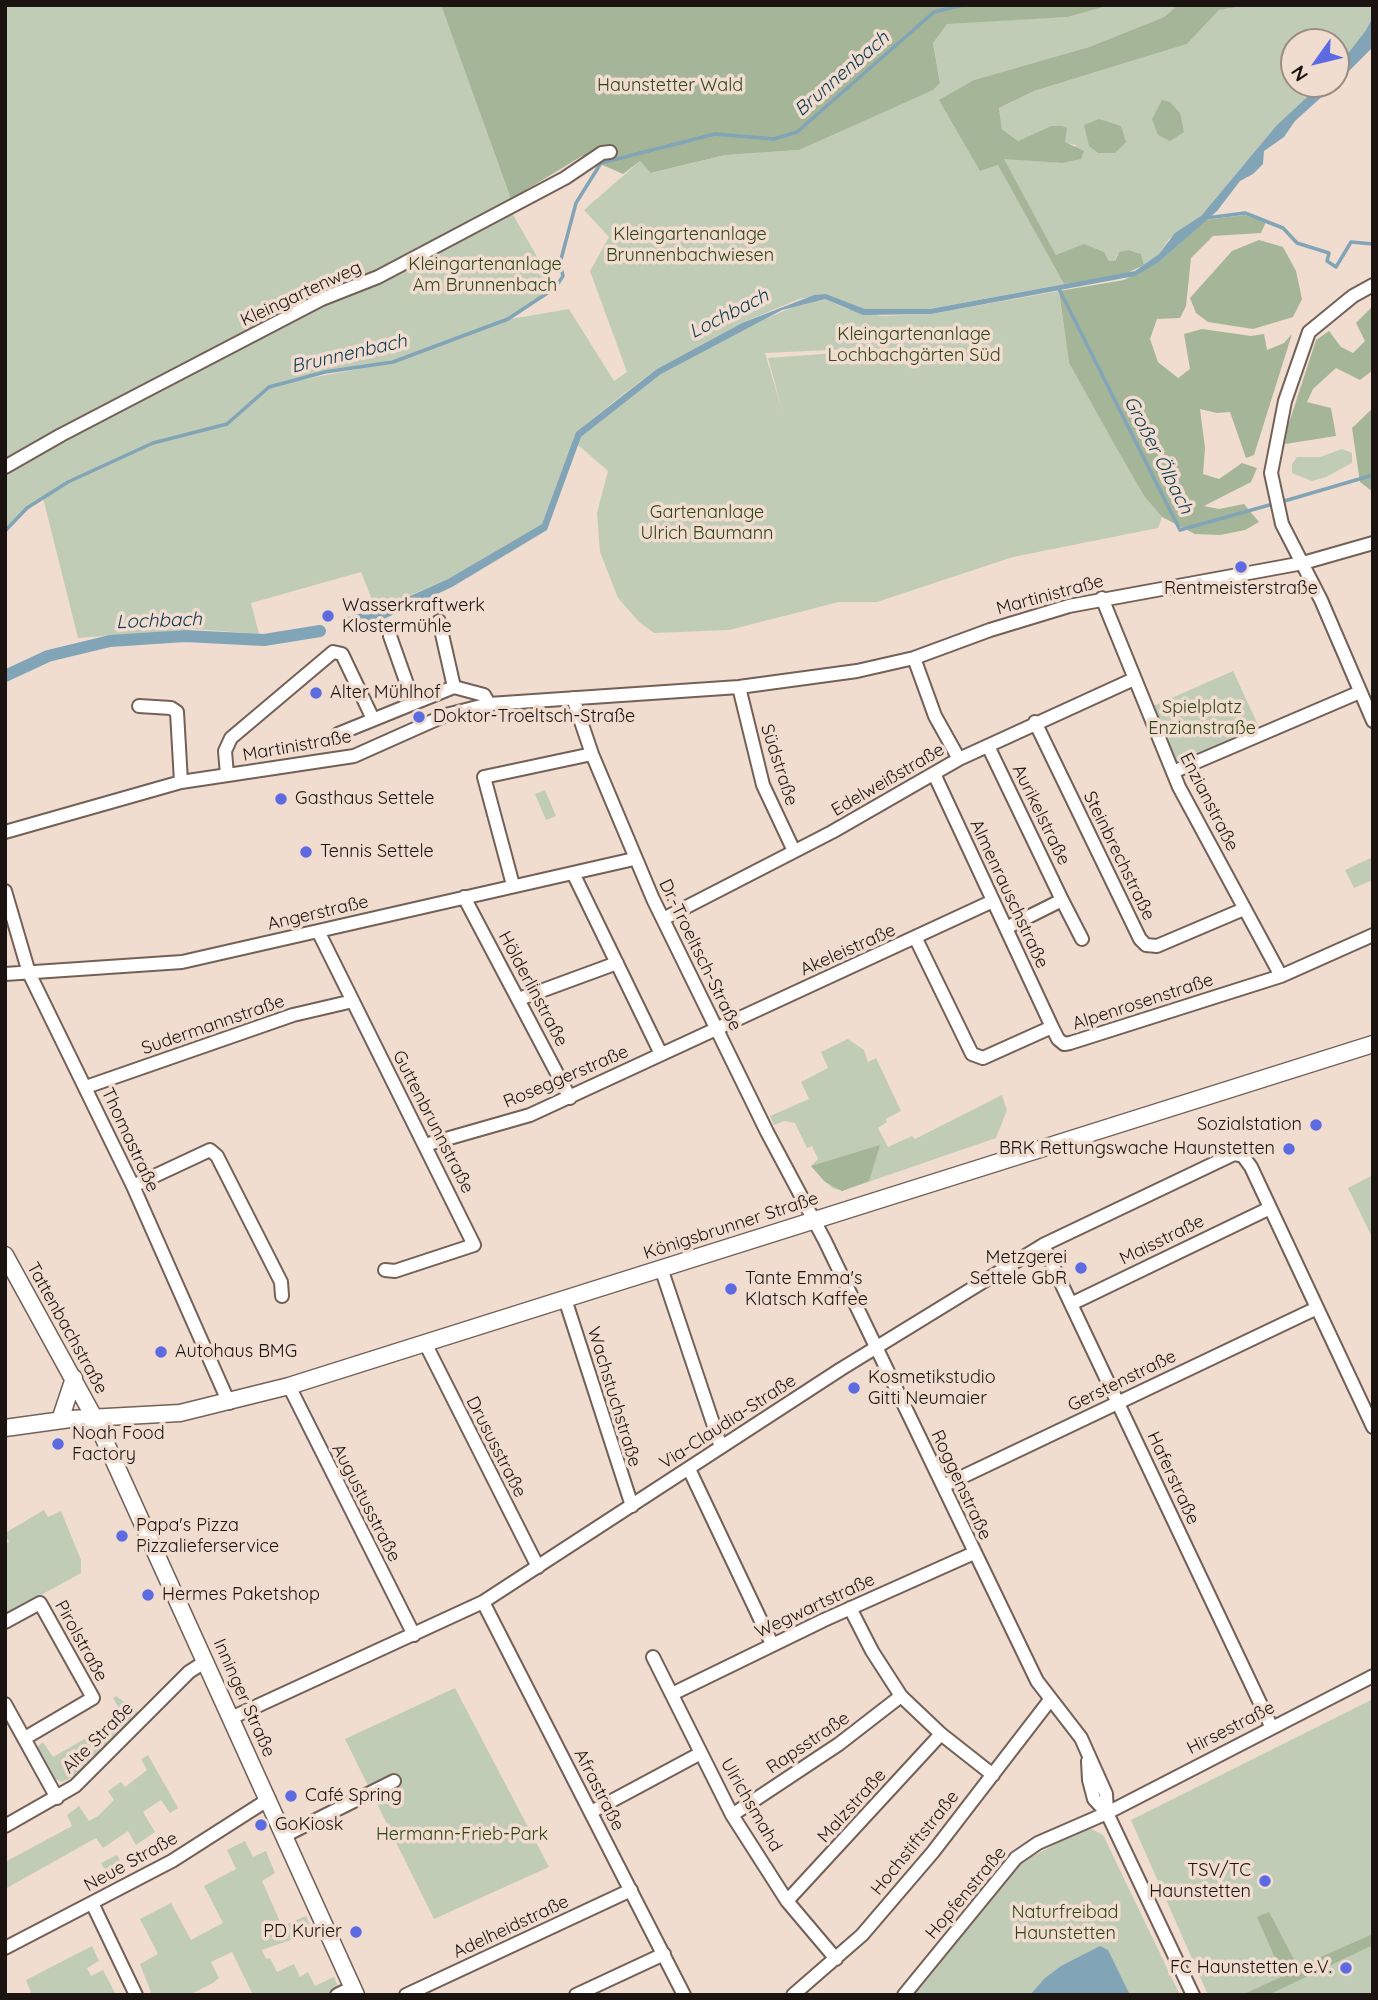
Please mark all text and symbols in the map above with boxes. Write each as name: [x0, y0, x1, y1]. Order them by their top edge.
water label: Brunnenbach: [790, 27, 894, 121]
north arrow: [1280, 28, 1350, 98]
text: N: [1285, 61, 1313, 86]
park label: Haunstetter Wald: [597, 75, 743, 97]
park label: Kleingartenanlage Brunnenbachwiesen: [606, 224, 774, 266]
park label: Kleingartenanlage Am Brunnenbach: [408, 254, 562, 296]
street label: Kleingartenweg: [237, 257, 365, 331]
water label: Lochbach: [686, 284, 772, 344]
park label: Kleingartenanlage Lochbachgärten Süd: [827, 324, 1001, 366]
water label: Brunnenbach: [289, 330, 409, 378]
water label: Großer Ölbach: [1119, 392, 1197, 518]
park label: Gartenanlage Ulrich Baumann: [640, 502, 774, 544]
marker: Rentmeisterstraße: [1233, 559, 1249, 575]
street label: Martinistraße: [994, 570, 1106, 620]
place label: Rentmeisterstraße: [1164, 578, 1318, 600]
place label: Wasserkraftwerk Klostermühle: [342, 595, 485, 638]
water label: Lochbach: [116, 608, 202, 634]
marker: Wasserkraftwerk Klostermühle: [320, 608, 336, 624]
place label: Alter Mühlhof: [330, 682, 441, 704]
marker: Alter Mühlhof: [308, 685, 324, 701]
park label: Spielplatz Enzianstraße: [1148, 697, 1256, 740]
place label: Doktor-Troeltsch-Straße: [433, 706, 635, 728]
marker: Doktor-Troeltsch-Straße: [411, 709, 427, 725]
street label: Südstraße: [756, 721, 802, 809]
street label: Martinistraße: [241, 726, 353, 766]
street label: Edelweißstraße: [828, 739, 948, 821]
street label: Enzianstraße: [1175, 749, 1243, 855]
street label: Aurikelstraße: [1007, 761, 1075, 869]
place label: Gasthaus Settele: [295, 788, 434, 810]
street label: Steinbrechstraße: [1078, 788, 1160, 924]
marker: Gasthaus Settele: [273, 791, 289, 807]
street label: Almenrauschstraße: [965, 816, 1053, 972]
place label: Tennis Settele: [320, 841, 434, 863]
marker: Tennis Settele: [298, 844, 314, 860]
street label: Dr.-Troeltsch-Straße: [654, 876, 746, 1034]
street label: Angerstraße: [265, 891, 371, 935]
street label: Akeleistraße: [797, 919, 899, 981]
street label: Hölderlinstraße: [494, 928, 572, 1050]
street label: Alpenrosenstraße: [1070, 969, 1216, 1035]
street label: Sudermannstraße: [139, 990, 287, 1060]
street label: Roseggerstraße: [500, 1041, 632, 1113]
street label: Guttenbrunnstraße: [388, 1047, 478, 1197]
street label: Thomastraße: [96, 1084, 164, 1196]
place label: Sozialstation: [1197, 1114, 1302, 1136]
marker: Sozialstation: [1308, 1117, 1324, 1133]
place label: BRK Rettungswache Haunstetten: [999, 1138, 1275, 1160]
marker: BRK Rettungswache Haunstetten: [1281, 1141, 1297, 1157]
street label: Königsbrunner Straße: [641, 1188, 821, 1264]
street label: Maisstraße: [1116, 1210, 1208, 1270]
place label: Metzgerei Settele GbR: [970, 1247, 1067, 1290]
street label: Tattenbachstraße: [22, 1258, 112, 1398]
marker: Metzgerei Settele GbR: [1073, 1260, 1089, 1276]
place label: Tante Emma's Klatsch Kaffee: [745, 1268, 868, 1310]
marker: Tante Emma's Klatsch Kaffee: [723, 1281, 739, 1297]
street label: Wachstuchstraße: [582, 1324, 646, 1470]
place label: Autohaus BMG: [175, 1341, 297, 1363]
marker: Autohaus BMG: [153, 1344, 169, 1360]
street label: Gerstenstraße: [1064, 1345, 1180, 1417]
place label: Kosmetikstudio Gitti Neumaier: [868, 1367, 996, 1410]
street label: Via-Claudia-Straße: [656, 1370, 800, 1474]
marker: Kosmetikstudio Gitti Neumaier: [846, 1380, 862, 1396]
street label: Drususstraße: [461, 1393, 531, 1501]
place label: Noah Food Factory: [72, 1423, 165, 1466]
street label: Roggenstraße: [926, 1427, 996, 1543]
street label: Haferstraße: [1142, 1428, 1204, 1528]
marker: Noah Food Factory: [50, 1436, 66, 1452]
street label: Augustusstraße: [327, 1440, 405, 1566]
place label: Papa's Pizza Pizzalieferservice: [136, 1515, 279, 1558]
marker: Papa's Pizza Pizzalieferservice: [114, 1528, 130, 1544]
street label: Wegwartstraße: [752, 1569, 878, 1643]
place label: Hermes Paketshop: [162, 1584, 320, 1606]
marker: Hermes Paketshop: [140, 1587, 156, 1603]
street label: Pirolstraße: [50, 1597, 112, 1685]
street label: Inninger Straße: [208, 1635, 280, 1761]
street label: Hirsestraße: [1184, 1697, 1278, 1759]
street label: Alte Straße: [58, 1698, 138, 1778]
street label: Rapsstraße: [762, 1707, 854, 1779]
street label: Afrastraße: [569, 1745, 629, 1835]
street label: Ulrichsmahd: [716, 1754, 786, 1856]
street label: Malzstraße: [813, 1765, 891, 1847]
place label: Café Spring: [305, 1785, 402, 1807]
street label: Hochstiftstraße: [866, 1786, 964, 1900]
marker: Café Spring: [283, 1788, 299, 1804]
place label: GoKiosk: [275, 1814, 343, 1836]
marker: GoKiosk: [253, 1817, 269, 1833]
park label: Hermann-Frieb-Park: [376, 1824, 548, 1846]
street label: Neue Straße: [80, 1827, 182, 1897]
street label: Hopfenstraße: [921, 1842, 1011, 1944]
place label: TSV/TC Haunstetten: [1149, 1860, 1251, 1902]
marker: TSV/TC Haunstetten: [1257, 1873, 1273, 1889]
street label: Adelheidstraße: [450, 1891, 572, 1963]
park label: Naturfreibad Haunstetten: [1011, 1902, 1119, 1944]
place label: PD Kurier: [263, 1921, 342, 1943]
marker: PD Kurier: [348, 1924, 364, 1940]
place label: FC Haunstetten e.V.: [1170, 1957, 1332, 1979]
marker: FC Haunstetten e.V.: [1338, 1960, 1354, 1976]

